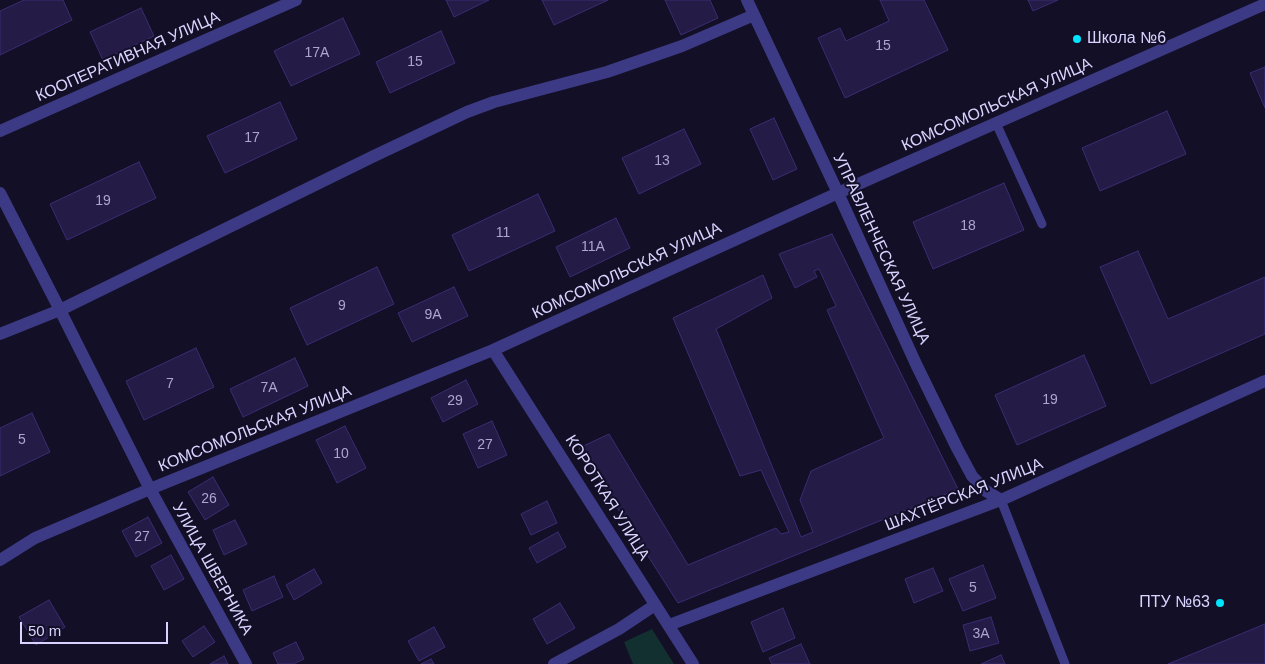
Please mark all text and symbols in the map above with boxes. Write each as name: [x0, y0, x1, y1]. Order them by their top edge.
street label: КООПЕРАТИВНАЯ УЛИЦА: [33, 8, 223, 106]
place label: Школа №6: [1087, 29, 1166, 49]
marker: Школа №6: [1071, 33, 1083, 45]
house number: 15: [875, 38, 891, 54]
house number: 17А: [305, 45, 329, 61]
house number: 15: [407, 54, 423, 70]
street label: КОМСОМОЛЬСКАЯ УЛИЦА: [899, 54, 1095, 156]
house number: 17: [244, 130, 260, 146]
street label: УПРАВЛЕНЧЕСКАЯ УЛИЦА: [828, 151, 934, 347]
house number: 13: [654, 153, 670, 169]
house number: 19: [95, 193, 111, 209]
house number: 18: [960, 218, 976, 234]
street label: КОМСОМОЛЬСКАЯ УЛИЦА: [529, 219, 725, 323]
house number: 11: [496, 225, 510, 241]
house number: 11А: [581, 239, 605, 255]
house number: 9: [338, 298, 346, 314]
house number: 9А: [424, 307, 442, 323]
house number: 7: [166, 376, 174, 392]
house number: 7А: [260, 380, 278, 396]
street label: КОМСОМОЛЬСКАЯ УЛИЦА: [156, 381, 354, 477]
house number: 19: [1042, 392, 1058, 408]
house number: 29: [447, 393, 463, 409]
house number: 5: [18, 432, 26, 448]
street label: КОРОТКАЯ УЛИЦА: [561, 432, 653, 564]
house number: 27: [477, 437, 493, 453]
house number: 10: [333, 446, 349, 462]
street label: ШАХТЁРСКАЯ УЛИЦА: [882, 455, 1046, 535]
house number: 26: [201, 491, 217, 507]
street label: УЛИЦА ШВЕРНИКА: [168, 499, 256, 639]
house number: 27: [134, 529, 150, 545]
house number: 5: [969, 580, 977, 596]
place label: ПТУ №63: [1139, 593, 1210, 613]
marker: ПТУ №63: [1214, 597, 1226, 609]
scale bar: [22, 612, 170, 644]
text: 50 m: [28, 622, 61, 639]
house number: 3А: [972, 626, 990, 642]

